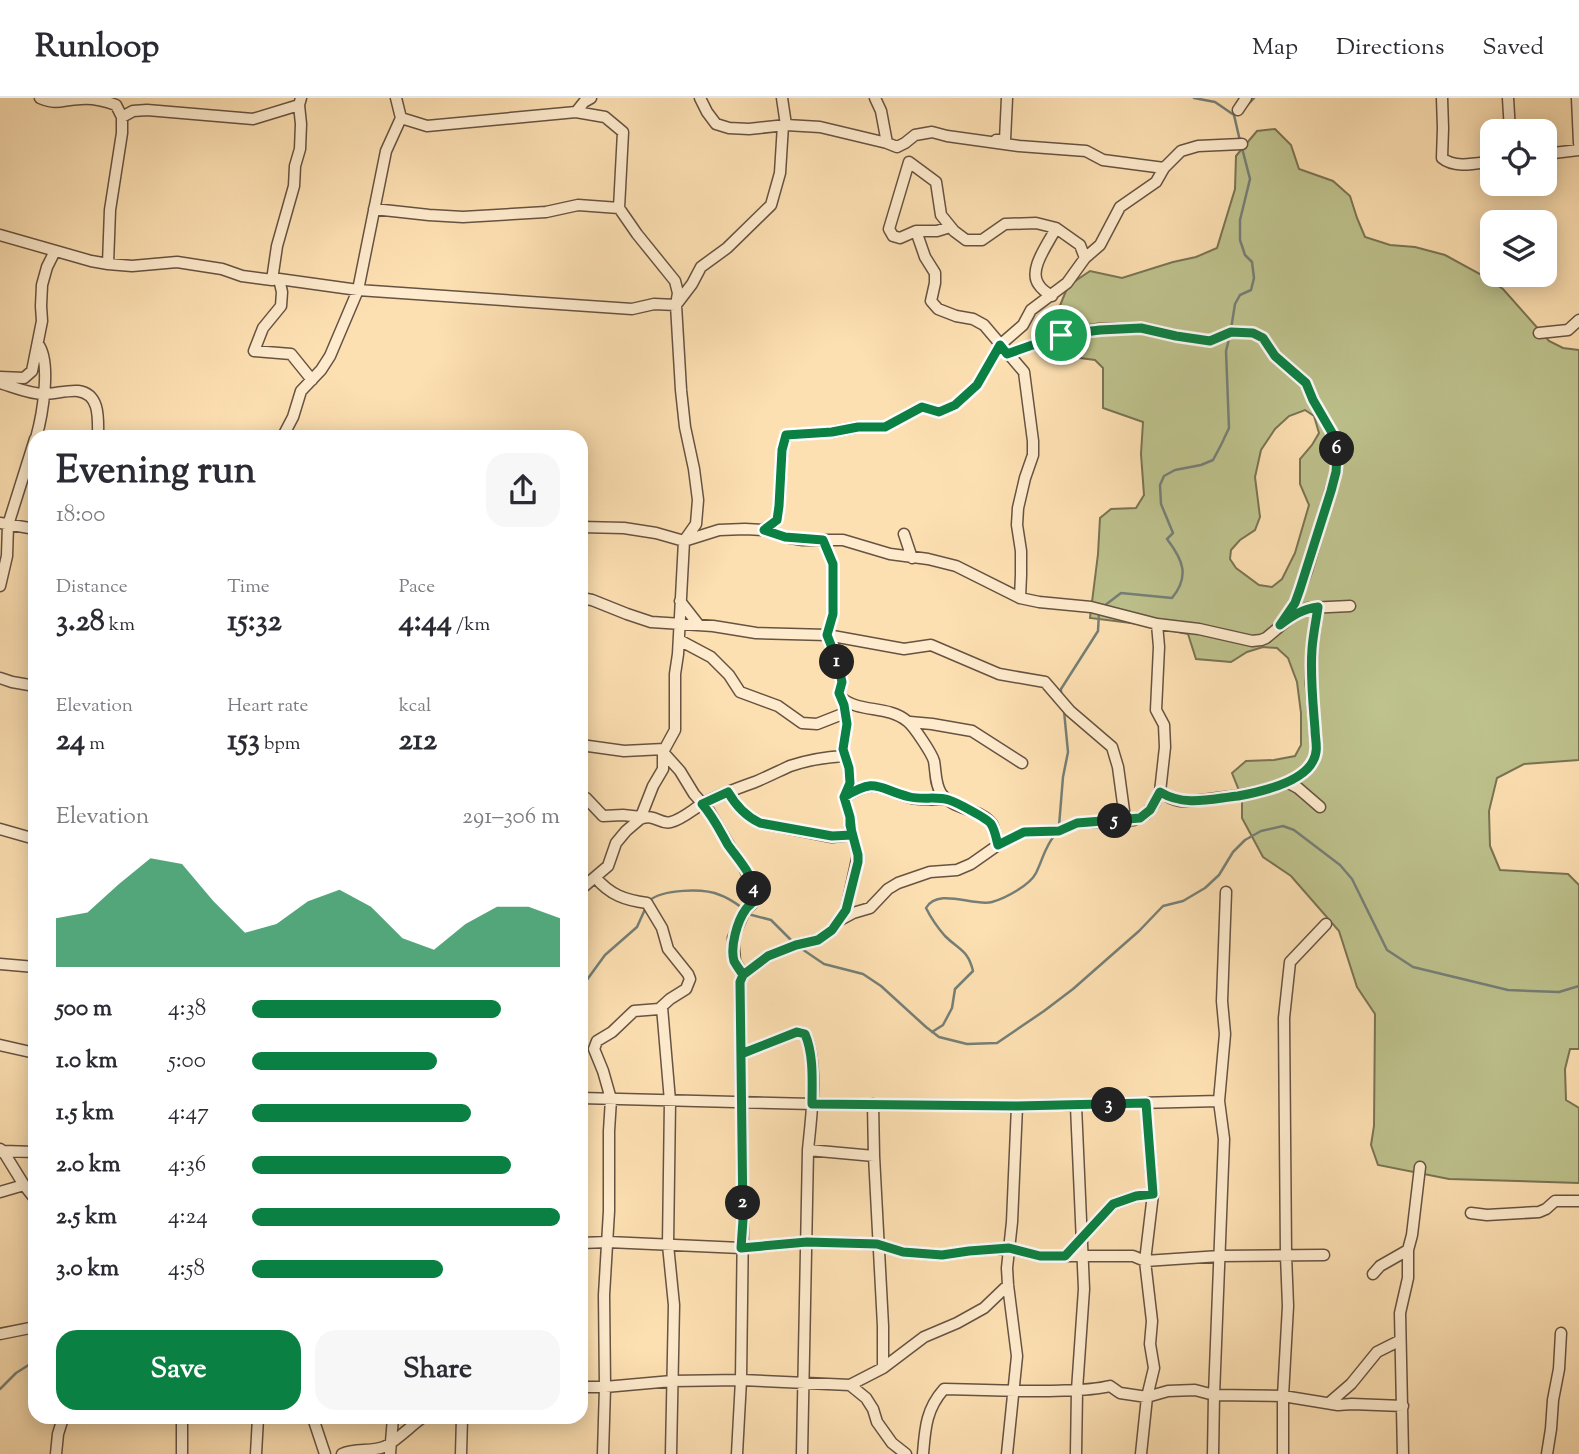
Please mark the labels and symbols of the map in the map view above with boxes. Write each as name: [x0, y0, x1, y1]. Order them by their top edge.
pin: [1031, 305, 1091, 365]
pin: 6: [1320, 432, 1354, 466]
pin: 1: [820, 644, 854, 680]
pin: 5: [1098, 804, 1132, 838]
pin: 4: [736, 872, 772, 906]
pin: 3: [1092, 1088, 1126, 1122]
pin: 2: [726, 1186, 760, 1220]

